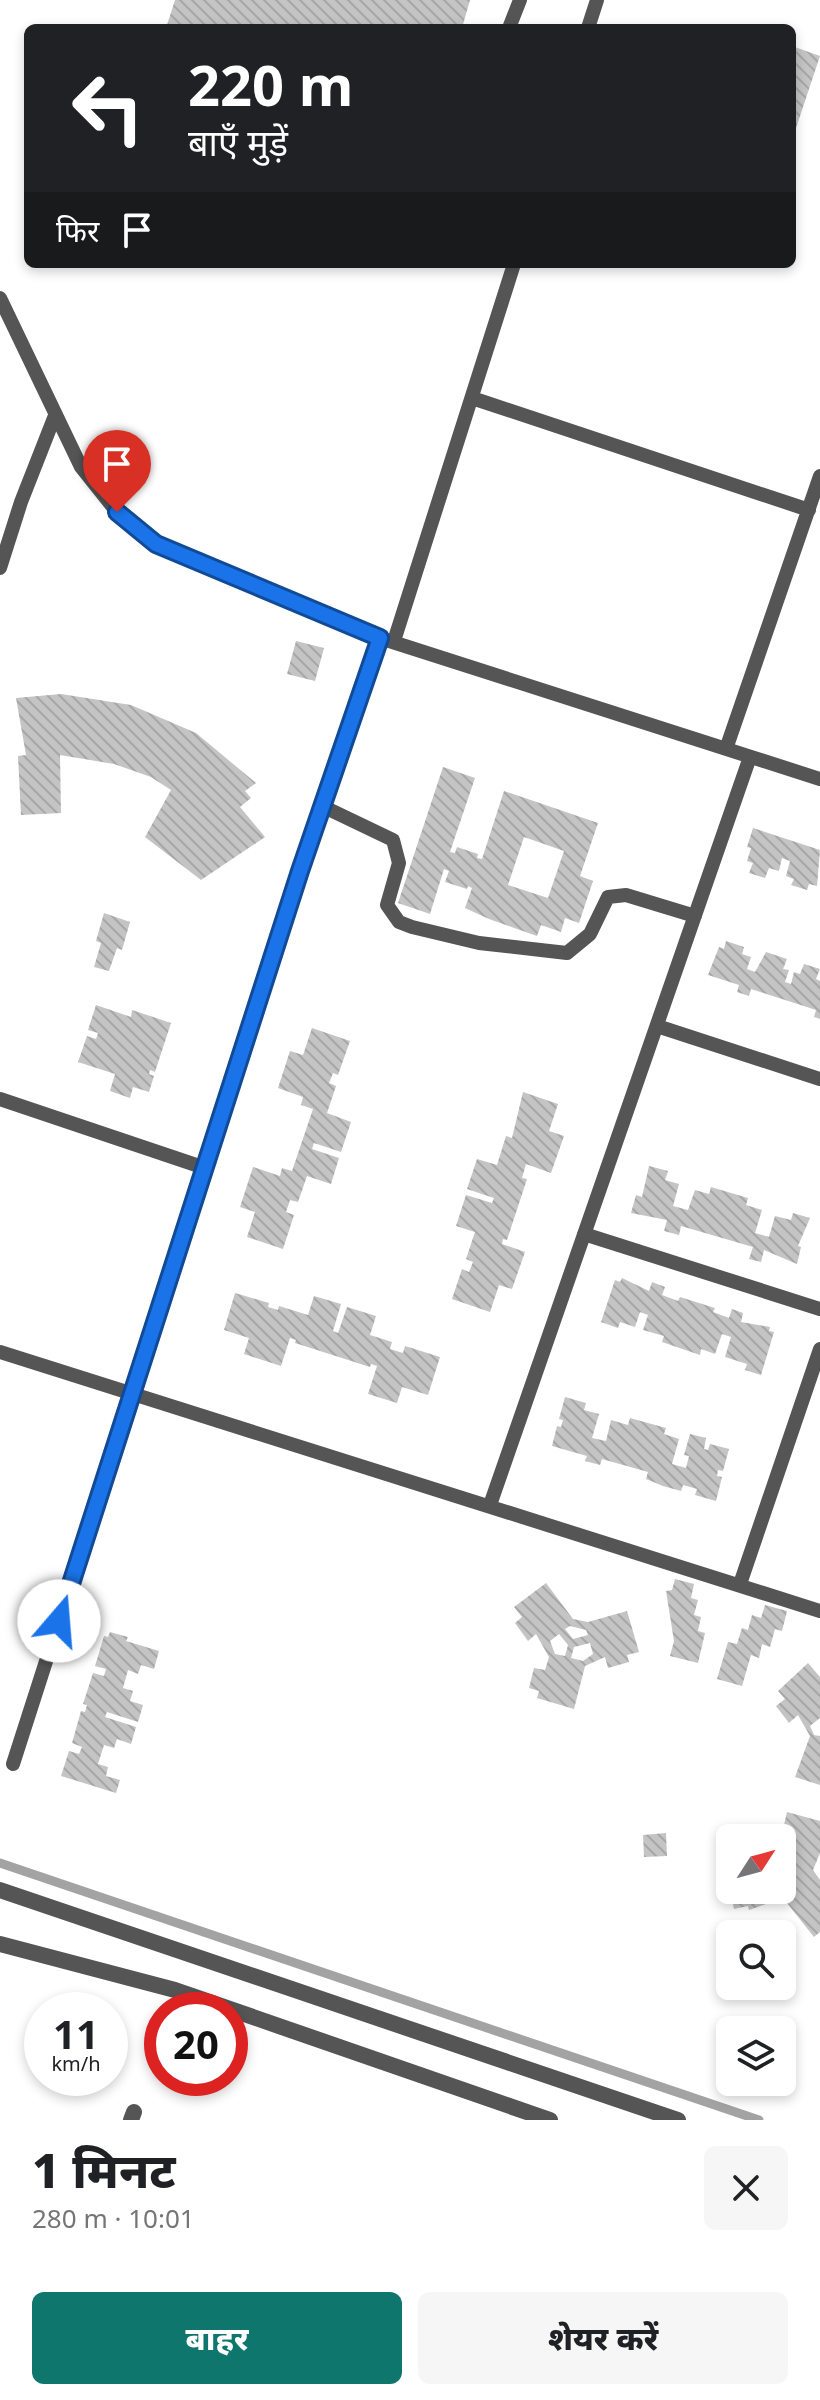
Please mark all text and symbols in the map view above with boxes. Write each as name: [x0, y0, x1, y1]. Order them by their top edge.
text: 220 m: [188, 46, 353, 122]
icon: left: [56, 56, 160, 160]
text: बाएँ मुड़ें: [188, 118, 288, 167]
icon: arrive: [115, 208, 159, 252]
text: फिर: [56, 210, 99, 251]
pin: [83, 430, 151, 512]
icon: arrive: [95, 442, 139, 486]
position arrow: [17, 1579, 101, 1663]
north arrow: [716, 1824, 796, 1904]
map controls: [716, 1824, 796, 2096]
button: search: [716, 1920, 796, 2000]
speed limit sign: 20: [144, 1992, 248, 2096]
text: 11: [53, 2006, 99, 2061]
button: layers: [716, 2016, 796, 2096]
text: km/h: [51, 2050, 101, 2077]
text: 1 मिनट: [32, 2137, 176, 2202]
button: close: [704, 2146, 788, 2230]
text: 280 m · 10:01: [32, 2200, 195, 2236]
button: बाहर: [32, 2292, 402, 2384]
button: शेयर करें: [418, 2292, 788, 2384]

